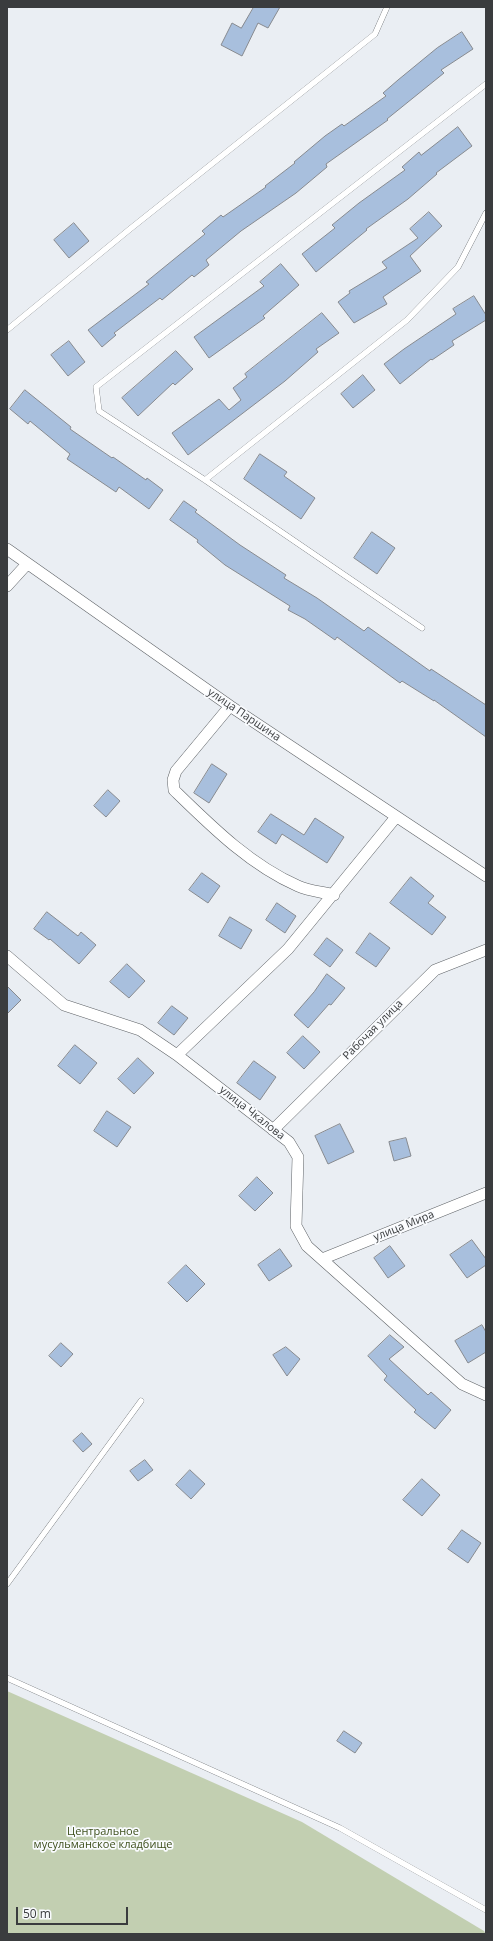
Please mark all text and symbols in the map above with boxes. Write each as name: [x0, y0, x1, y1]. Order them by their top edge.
street label: улица Паршина: [205, 686, 283, 744]
street label: Рабочая улица: [340, 997, 406, 1063]
street label: улица Чкалова: [217, 1083, 287, 1143]
street label: улица Мира: [372, 1208, 436, 1244]
park label: Центральное мусульманское кладбище: [34, 1825, 172, 1851]
scale bar: [18, 1899, 130, 1925]
text: 50 m: [23, 1905, 51, 1922]

